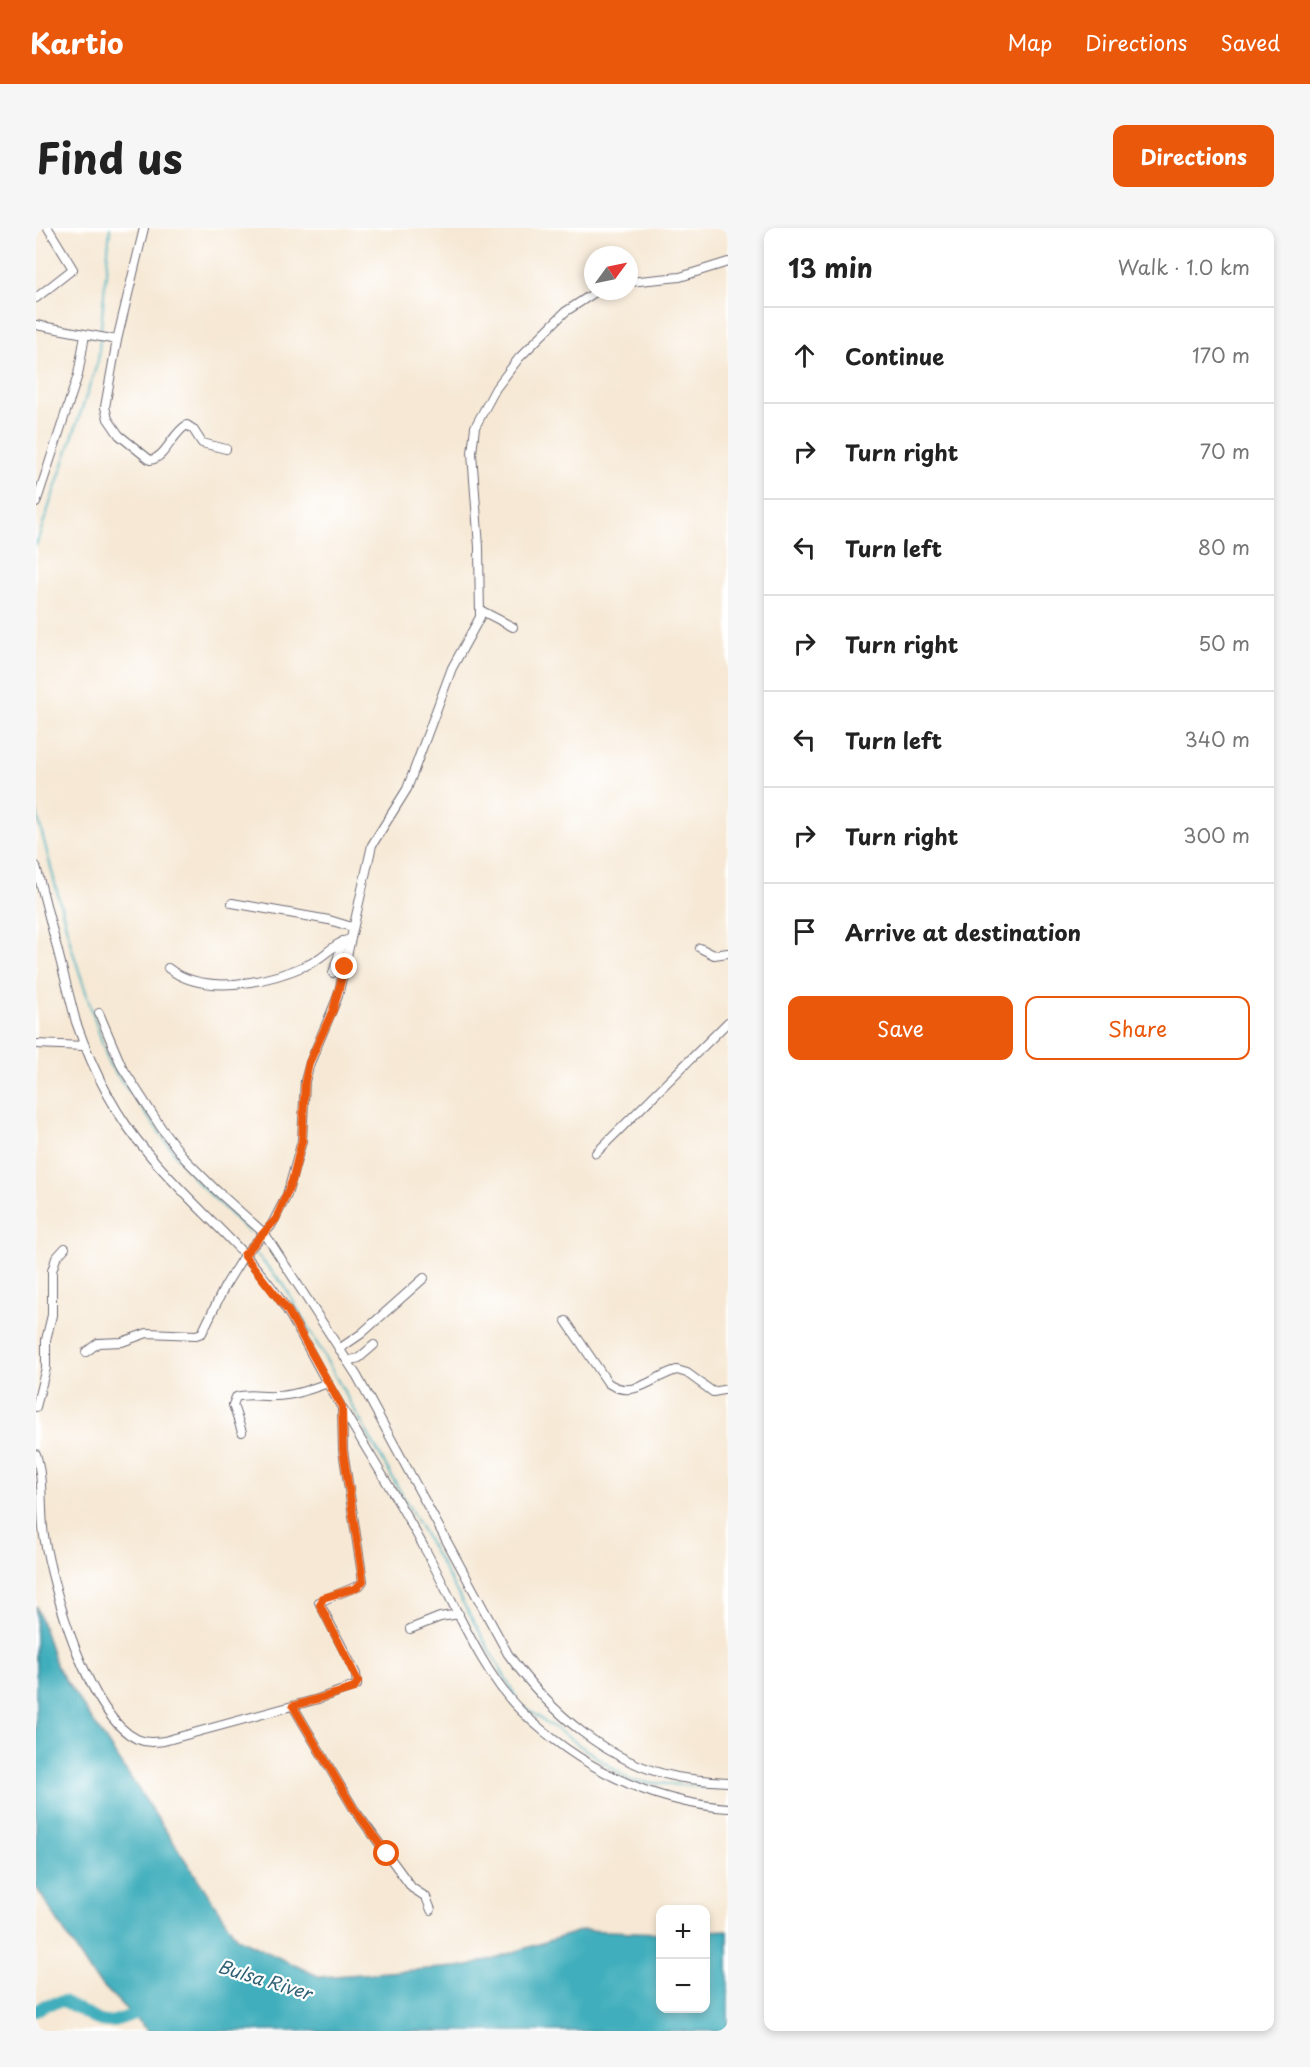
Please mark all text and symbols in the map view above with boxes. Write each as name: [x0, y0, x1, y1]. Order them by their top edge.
text: Kartio: [30, 21, 124, 64]
text: Map: [1007, 26, 1052, 58]
text: Directions: [1085, 26, 1187, 58]
text: Saved: [1220, 26, 1280, 58]
text: Find us: [36, 125, 183, 188]
button: Directions: [1113, 125, 1274, 187]
north arrow: [584, 246, 638, 300]
text: 13 min: [788, 248, 873, 287]
text: Walk · 1.0 km: [1118, 252, 1250, 282]
icon: ahead: [788, 339, 821, 372]
text: Continue: [845, 339, 944, 372]
text: 170 m: [1192, 340, 1250, 370]
icon: right: [788, 435, 821, 468]
text: Turn right: [845, 435, 958, 468]
text: 70 m: [1200, 436, 1250, 466]
icon: left: [788, 531, 821, 564]
text: Turn left: [845, 531, 942, 564]
text: 80 m: [1198, 532, 1250, 562]
icon: right: [788, 627, 821, 660]
text: Turn right: [845, 627, 958, 660]
text: 50 m: [1198, 628, 1250, 658]
icon: left: [788, 723, 821, 756]
text: Turn left: [845, 723, 942, 756]
text: 340 m: [1185, 724, 1250, 754]
icon: right: [788, 819, 821, 852]
text: Turn right: [845, 819, 958, 852]
text: 300 m: [1183, 820, 1250, 850]
icon: arrive: [788, 915, 821, 948]
text: Arrive at destination: [845, 915, 1081, 948]
route end: [331, 953, 357, 979]
button: Save: [788, 996, 1013, 1060]
button: Share: [1025, 996, 1250, 1060]
route start: [373, 1840, 399, 1866]
map controls: [656, 1905, 710, 2013]
button: +: [656, 1905, 710, 1959]
water label: Bulsa River: [215, 1952, 318, 2007]
button: −: [656, 1959, 710, 2013]

